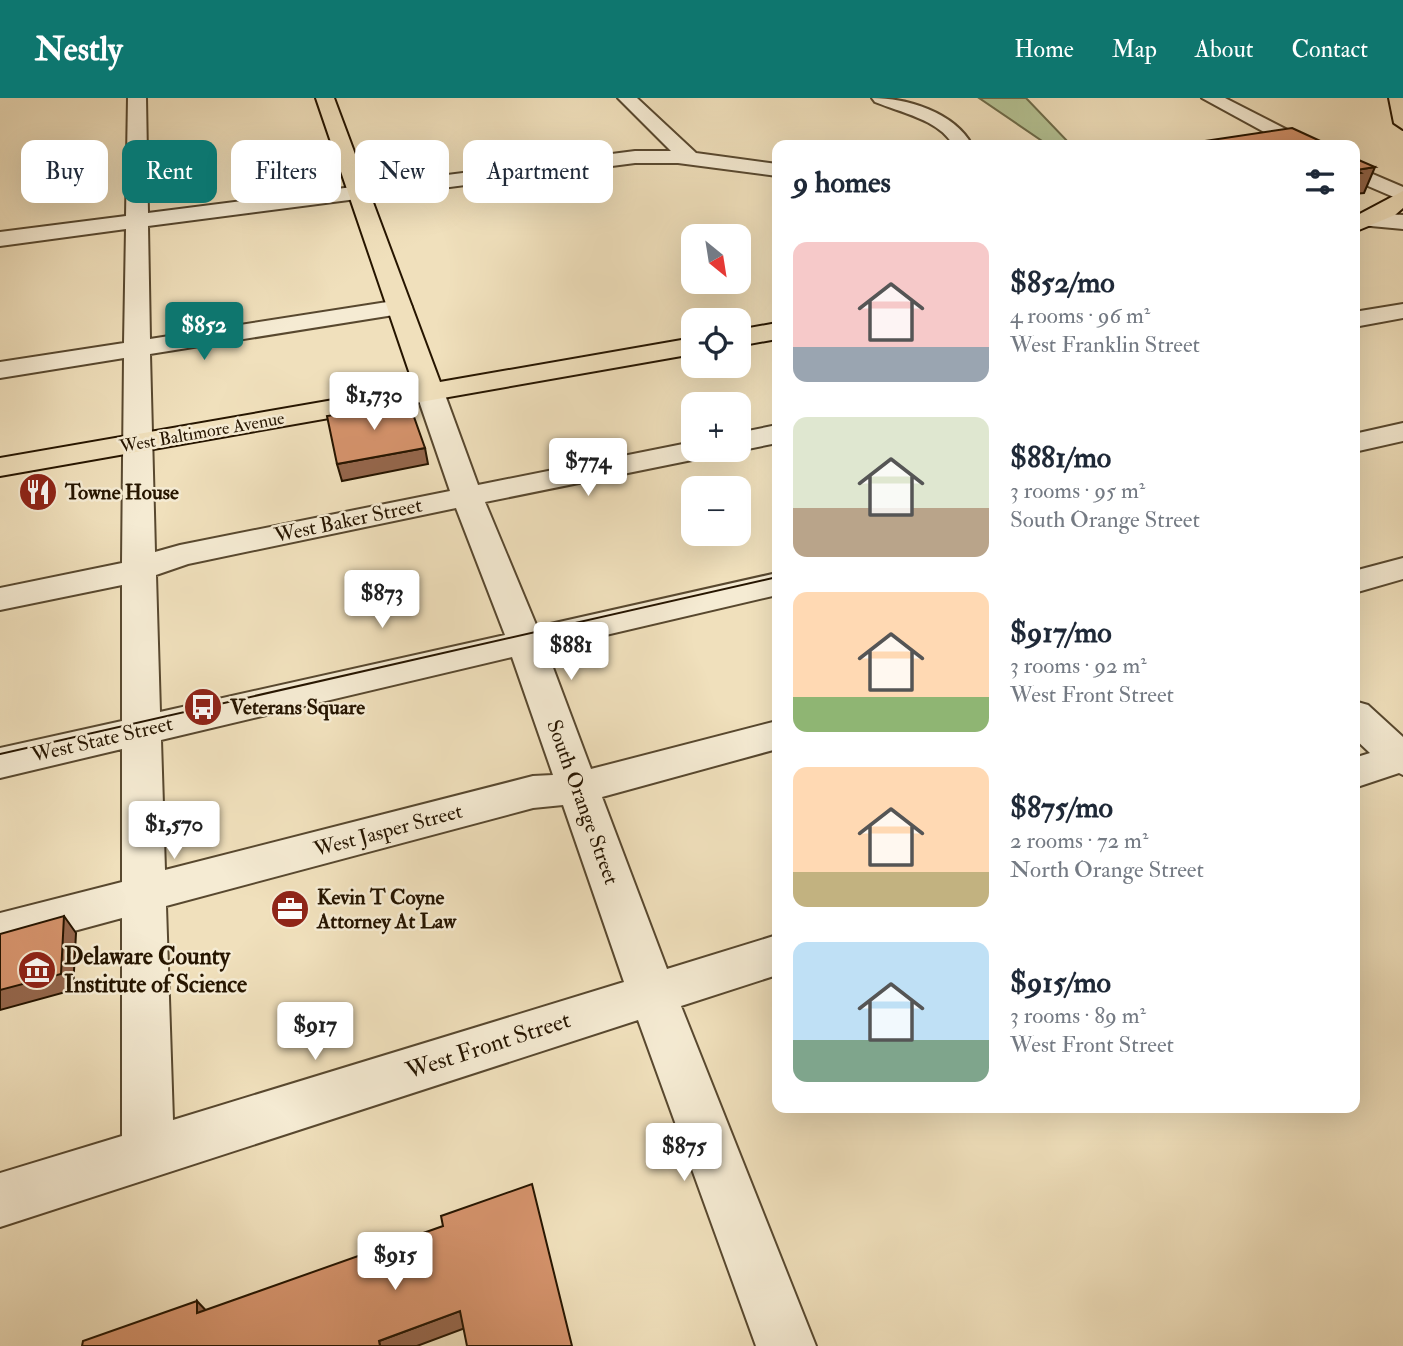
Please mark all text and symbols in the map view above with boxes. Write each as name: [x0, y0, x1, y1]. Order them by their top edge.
text: Nestly: [35, 29, 123, 70]
text: Home: [1014, 34, 1074, 65]
text: Map: [1112, 34, 1157, 65]
text: About: [1195, 34, 1254, 65]
text: Contact: [1292, 34, 1368, 65]
chip: Buy: [21, 140, 108, 203]
chip: Rent: [122, 140, 217, 203]
chip: Filters: [231, 140, 341, 203]
chip: New: [355, 140, 449, 203]
chip: Apartment: [463, 140, 613, 203]
icon: filters: [1301, 163, 1339, 201]
text: 9 homes: [793, 164, 891, 201]
north arrow: [681, 224, 751, 294]
map controls: [681, 224, 751, 546]
text: $852/mo: [1010, 264, 1115, 301]
icon: home: [849, 270, 933, 354]
text: 4 rooms · 96 m²: [1010, 301, 1150, 330]
pin: $852: [163, 302, 245, 362]
button: locate: [681, 308, 751, 378]
text: $852: [181, 310, 227, 339]
text: West Franklin Street: [1010, 330, 1200, 359]
pin: $1,730: [317, 372, 431, 432]
text: $1,730: [346, 380, 403, 409]
button: +: [681, 392, 751, 462]
street label: West Baltimore Avenue: [117, 407, 287, 458]
pin: $774: [547, 438, 629, 498]
text: $881/mo: [1010, 439, 1111, 476]
icon: home: [849, 445, 933, 529]
text: $774: [565, 446, 611, 475]
restaurant icon: Towne House: [17, 471, 59, 513]
button: −: [681, 476, 751, 546]
text: 3 rooms · 95 m²: [1010, 476, 1145, 505]
place label: Towne House: [64, 479, 179, 506]
street label: West Baker Street: [271, 492, 425, 550]
text: South Orange Street: [1010, 505, 1200, 534]
pin: $873: [341, 570, 423, 630]
text: $873: [360, 578, 404, 607]
text: $917/mo: [1010, 614, 1112, 651]
icon: home: [849, 620, 933, 704]
pin: $881: [530, 622, 612, 682]
text: $881: [550, 630, 592, 659]
text: 3 rooms · 92 m²: [1010, 651, 1147, 680]
text: West Front Street: [1010, 680, 1174, 709]
bus stop icon: Veterans Square: [182, 686, 224, 728]
place label: Veterans Square: [229, 694, 365, 721]
street label: West State Street: [28, 710, 176, 769]
street label: South Orange Street: [540, 716, 625, 888]
text: $875/mo: [1010, 789, 1113, 826]
icon: home: [849, 795, 933, 879]
street label: West Jasper Street: [310, 798, 466, 864]
pin: $1,570: [117, 802, 231, 861]
text: $1,570: [145, 809, 203, 838]
text: 2 rooms · 72 m²: [1010, 826, 1148, 855]
text: North Orange Street: [1010, 855, 1204, 884]
place label: Kevin T Coyne Attorney At Law: [316, 884, 457, 935]
office icon: Kevin T Coyne Attorney At Law: [269, 888, 311, 930]
place label: Delaware County Institute of Science: [64, 941, 247, 1000]
museum icon: Delaware County Institute of Science: [16, 949, 58, 991]
text: $915/mo: [1010, 964, 1111, 1001]
icon: home: [849, 970, 933, 1054]
text: 3 rooms · 89 m²: [1010, 1001, 1146, 1030]
pin: $917: [274, 1002, 356, 1062]
street label: West Front Street: [401, 1004, 575, 1087]
text: $917: [293, 1010, 337, 1039]
text: West Front Street: [1010, 1030, 1174, 1059]
pin: $875: [643, 1124, 725, 1183]
text: $875: [662, 1131, 706, 1160]
pin: $915: [354, 1232, 436, 1292]
text: $915: [374, 1240, 416, 1269]

